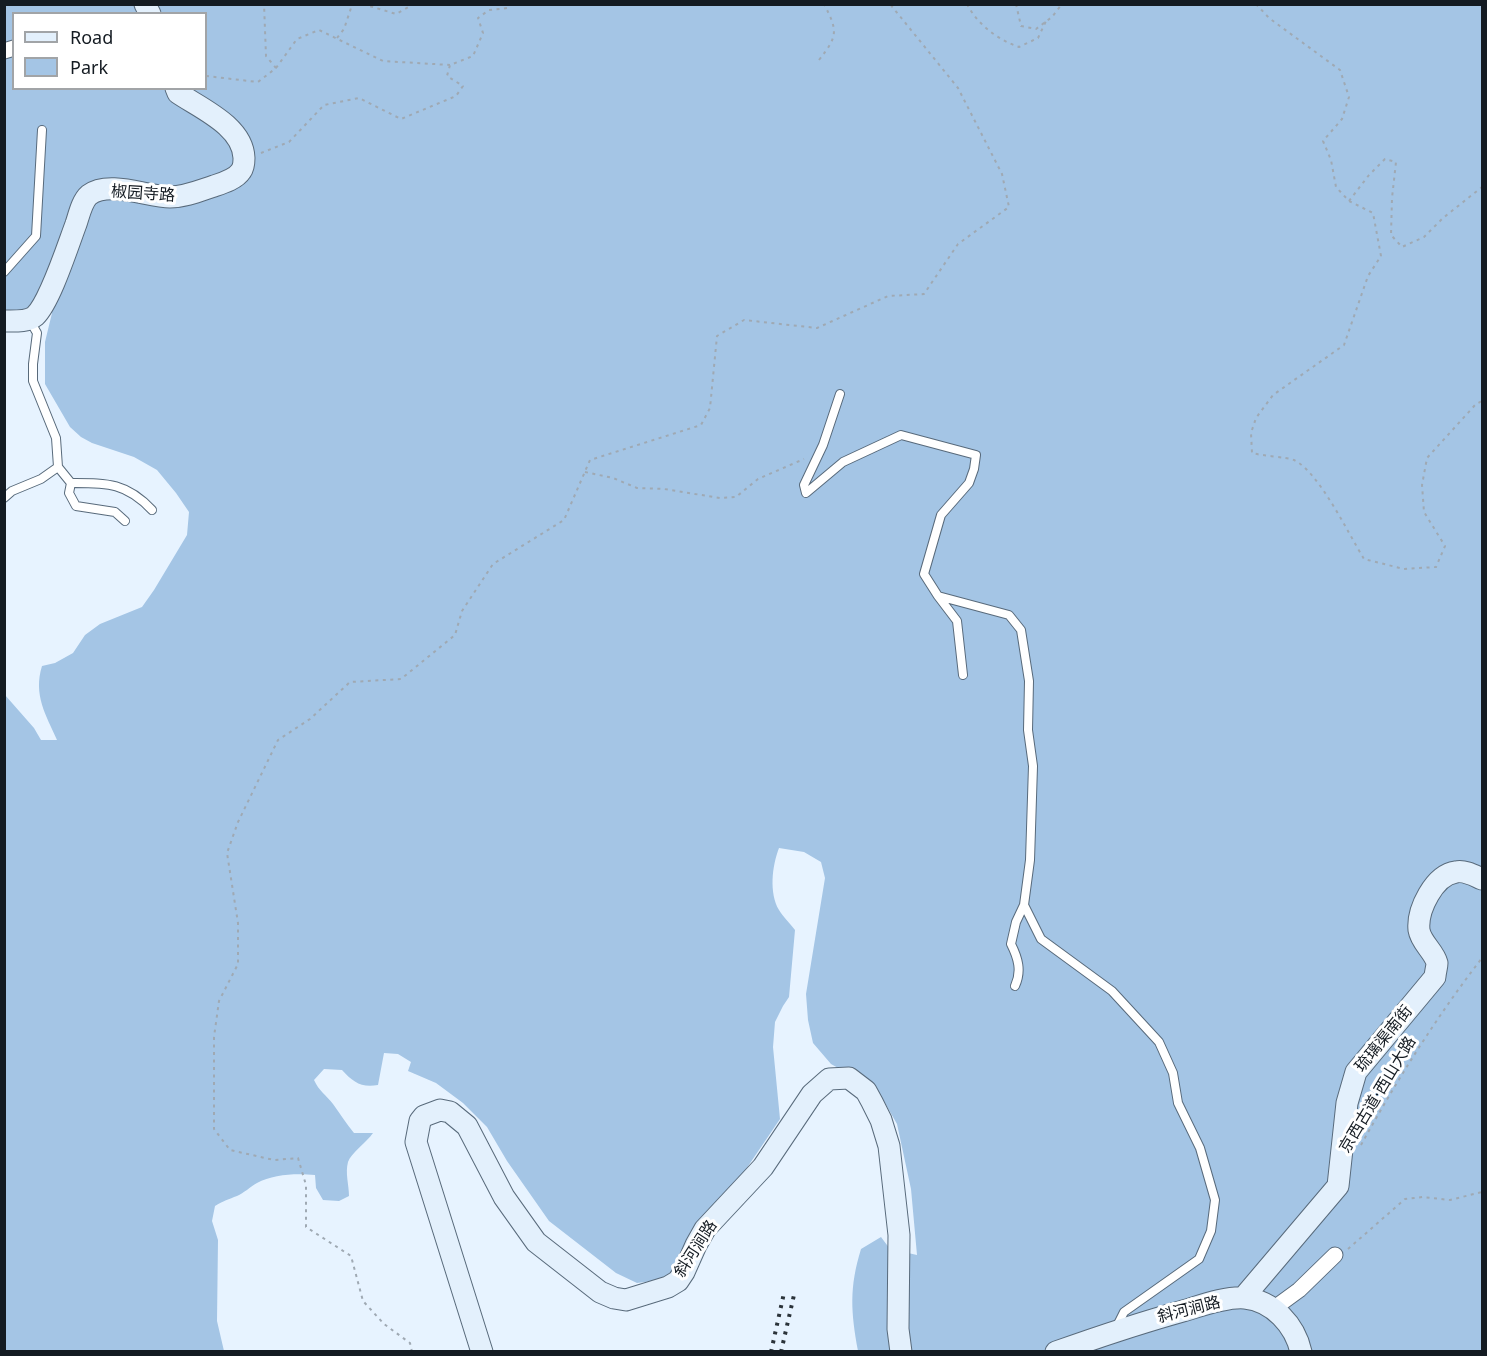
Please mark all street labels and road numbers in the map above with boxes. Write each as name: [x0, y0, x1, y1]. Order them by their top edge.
street label: 椒园寺路: [110, 182, 176, 206]
street label: 琉璃渠南街: [1351, 1002, 1417, 1076]
street label: 京西古道·西山大路: [1336, 1033, 1420, 1157]
street label: 斜河涧路: [671, 1217, 721, 1281]
street label: 斜河涧路: [1156, 1293, 1222, 1327]

